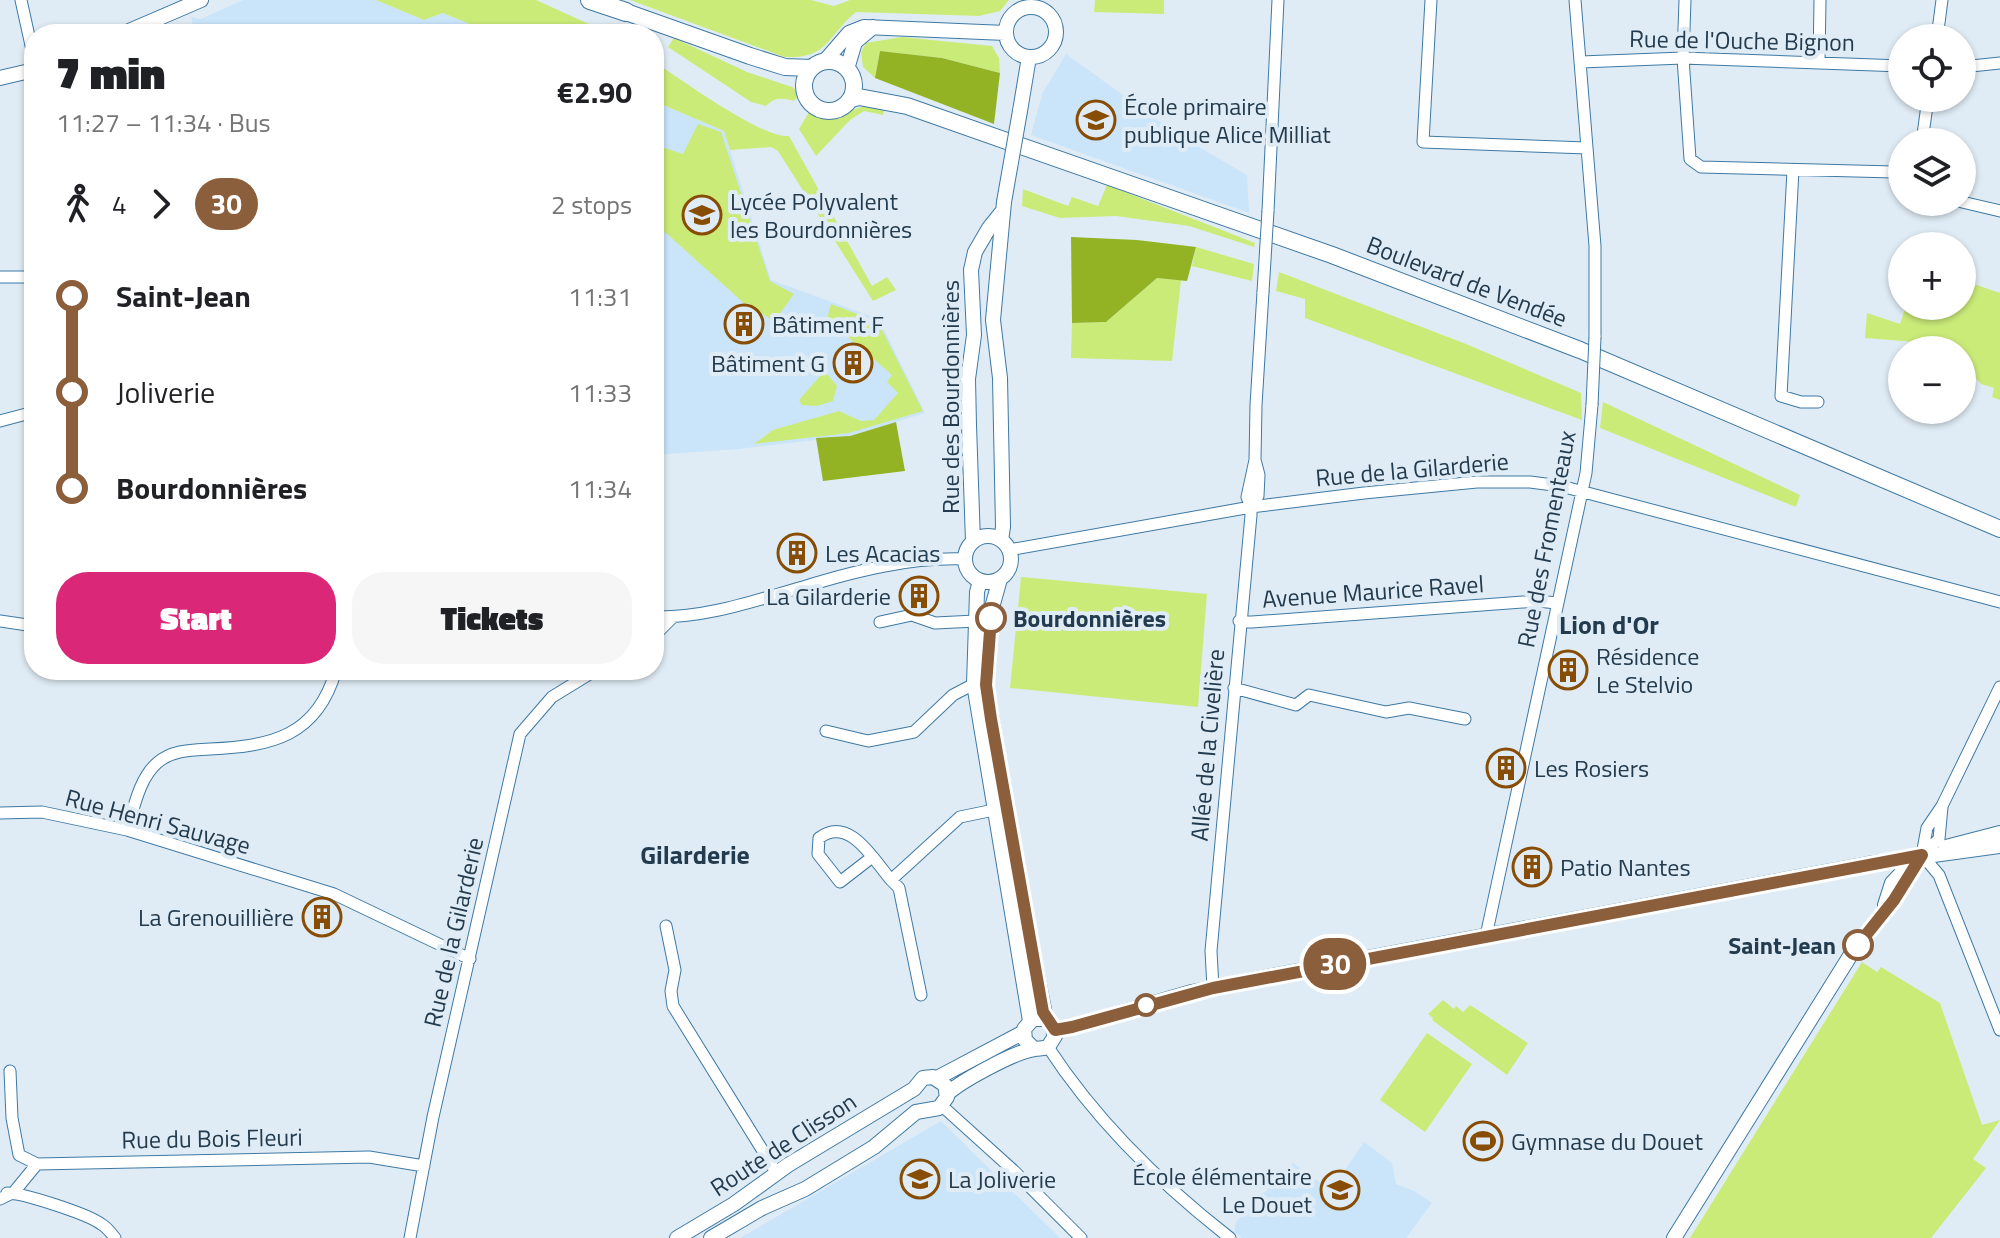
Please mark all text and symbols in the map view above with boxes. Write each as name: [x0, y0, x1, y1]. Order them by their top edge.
street label: Rue de l'Ouche Bignon: [1629, 20, 1855, 60]
map controls: [1888, 24, 1976, 424]
button: locate: [1888, 24, 1976, 112]
text: 7 min: [56, 39, 165, 106]
text: €2.90: [557, 69, 632, 115]
place label: École primaire publique Alice Milliat: [1124, 88, 1331, 152]
school or university icon: École primaire publique Alice Milliat: [1075, 99, 1117, 141]
text: 11:27 – 11:34 · Bus: [56, 103, 271, 142]
button: layers: [1888, 128, 1976, 216]
icon: walk: [56, 182, 100, 226]
icon: forward: [139, 182, 183, 226]
text: 30: [211, 182, 242, 225]
place label: Lycée Polyvalent les Bourdonnières: [730, 183, 912, 247]
text: 4: [112, 185, 127, 224]
text: 2 stops: [551, 185, 632, 224]
school or university icon: Lycée Polyvalent les Bourdonnières: [681, 194, 723, 236]
street label: Boulevard de Vendée: [1361, 226, 1573, 336]
button: +: [1888, 232, 1976, 320]
text: Saint-Jean: [116, 273, 251, 319]
text: 11:31: [568, 277, 632, 316]
street label: Rue des Bourdonnières: [932, 280, 968, 514]
building icon: Bâtiment F: [723, 303, 765, 345]
place label: Bâtiment F: [772, 306, 884, 342]
button: −: [1888, 336, 1976, 424]
building icon: Bâtiment G: [832, 342, 874, 384]
place label: Bâtiment G: [711, 345, 825, 381]
text: Joliverie: [116, 369, 215, 415]
text: 11:33: [568, 373, 632, 412]
street label: Rue des Fromenteaux: [1507, 427, 1585, 650]
street label: Rue de la Gilarderie: [1314, 443, 1510, 495]
text: Bourdonnières: [116, 465, 307, 511]
text: 11:34: [568, 469, 632, 508]
building icon: Les Acacias: [776, 532, 818, 574]
place label: Les Acacias: [825, 535, 941, 571]
street label: Avenue Maurice Ravel: [1261, 565, 1485, 617]
button: Start: [56, 572, 336, 664]
button: Tickets: [352, 572, 632, 664]
building icon: La Gilarderie: [898, 575, 940, 617]
place label: La Gilarderie: [766, 578, 891, 614]
place label: Bourdonnières: [1013, 600, 1166, 636]
marker: Bourdonnières: [976, 603, 1006, 633]
district label: Lion d'Or: [1559, 605, 1659, 644]
place label: Résidence Le Stelvio: [1596, 638, 1699, 702]
street label: Allée de la Civelière: [1181, 647, 1233, 843]
building icon: Résidence Le Stelvio: [1547, 649, 1589, 691]
building icon: Les Rosiers: [1485, 747, 1527, 789]
place label: Les Rosiers: [1534, 750, 1649, 786]
street label: Rue Henri Sauvage: [61, 779, 255, 863]
street label: Rue de la Gilarderie: [414, 833, 492, 1031]
district label: Gilarderie: [640, 835, 750, 874]
building icon: Patio Nantes: [1511, 846, 1553, 888]
place label: Patio Nantes: [1560, 849, 1691, 885]
building icon: La Grenouillière: [301, 896, 343, 938]
place label: La Grenouillière: [138, 899, 294, 935]
place label: Saint-Jean: [1728, 927, 1836, 963]
marker: Saint-Jean: [1843, 930, 1873, 960]
line badge: 30: [1299, 938, 1371, 990]
text: 30: [1319, 942, 1351, 985]
unlabelled marker: [1135, 994, 1157, 1016]
street label: Route de Clisson: [703, 1083, 863, 1205]
street label: Rue du Bois Fleuri: [121, 1118, 303, 1158]
sports icon: Gymnase du Douet: [1462, 1120, 1504, 1162]
place label: Gymnase du Douet: [1511, 1123, 1703, 1159]
school or university icon: La Joliverie: [899, 1158, 941, 1200]
place label: École élémentaire Le Douet: [1132, 1158, 1313, 1222]
place label: La Joliverie: [948, 1161, 1056, 1197]
school or university icon: École élémentaire Le Douet: [1319, 1169, 1361, 1211]

